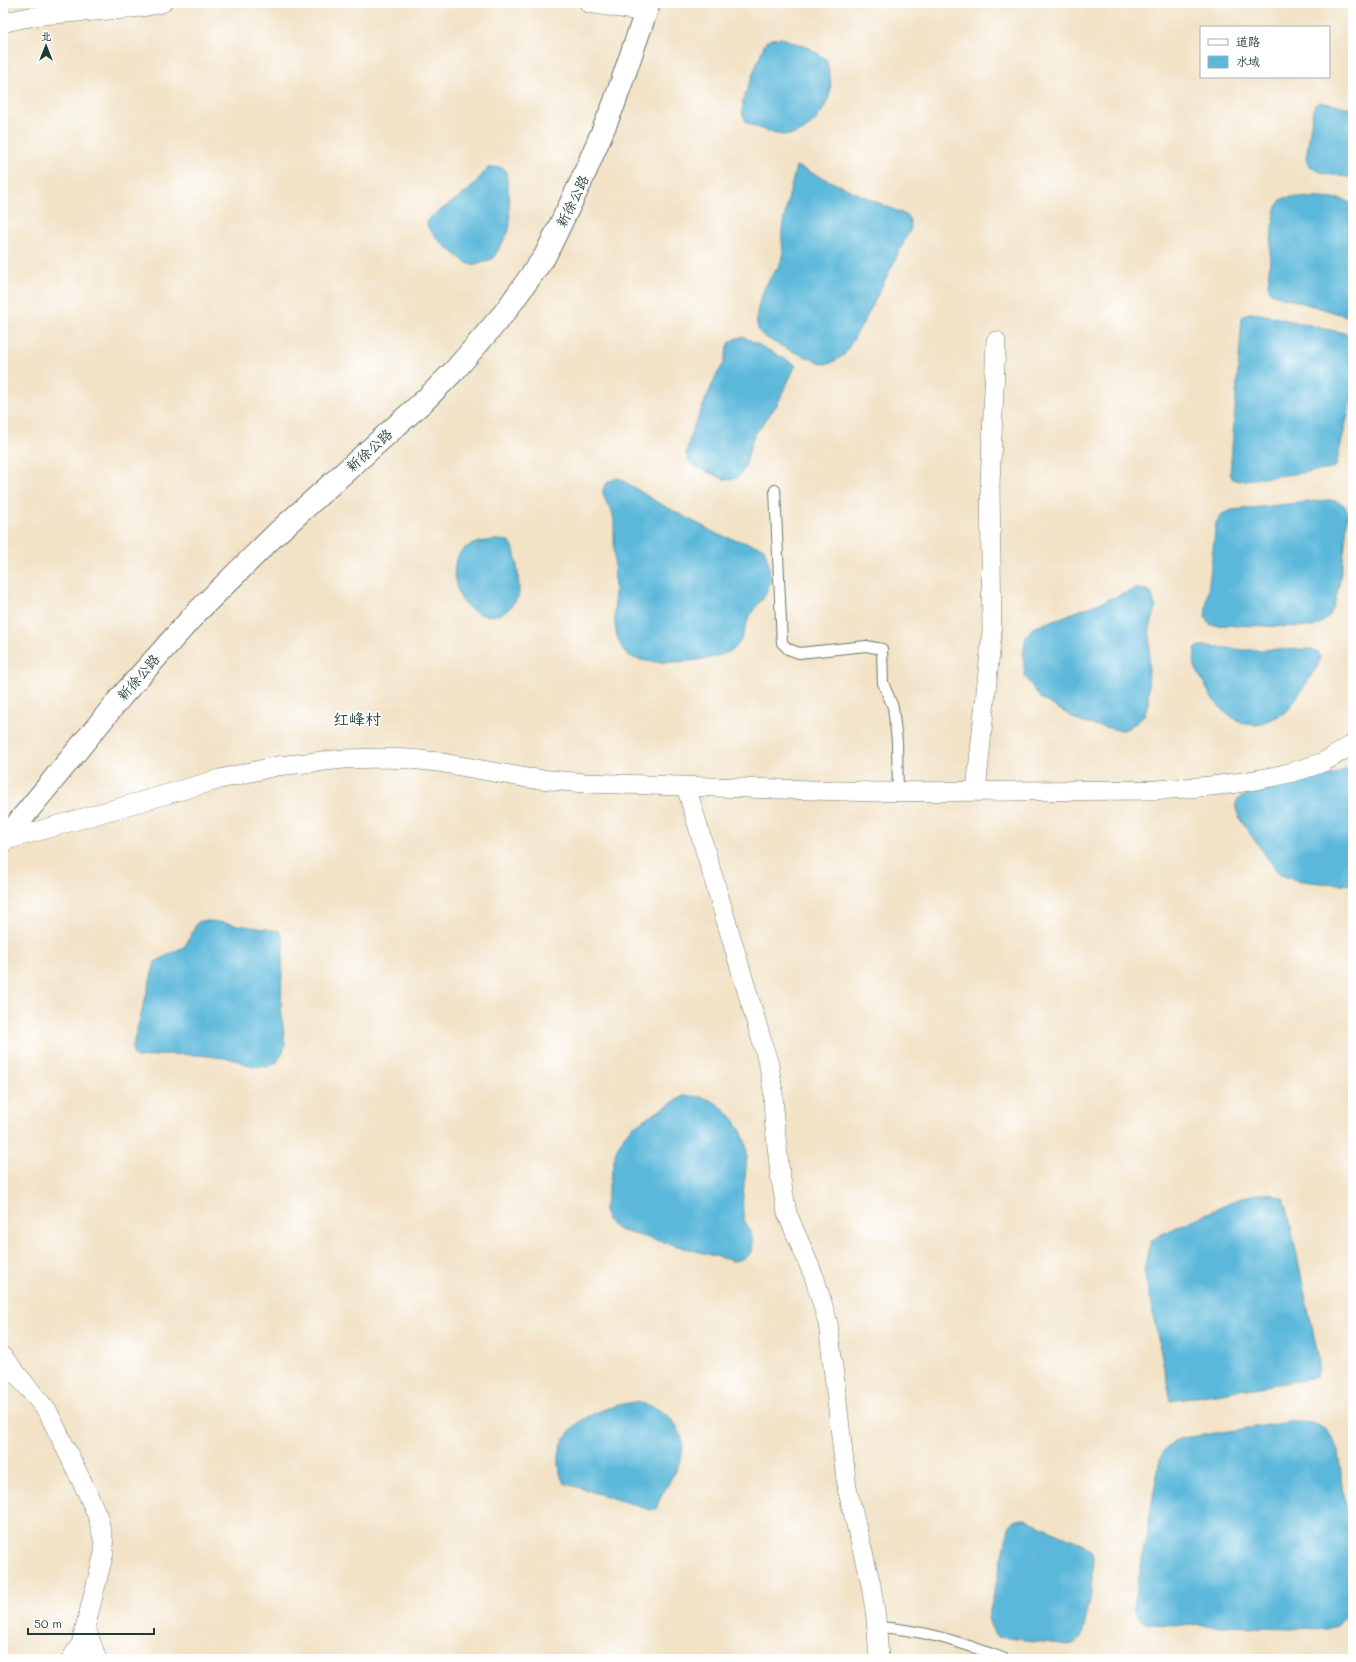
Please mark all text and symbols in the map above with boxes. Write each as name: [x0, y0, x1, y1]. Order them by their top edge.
north arrow: [26, 26, 66, 66]
legend: [1200, 26, 1330, 78]
text: 北: [41, 28, 52, 43]
text: 道路: [1236, 33, 1260, 49]
text: 水域: [1236, 53, 1260, 69]
street label: 新徐公路: [551, 172, 593, 230]
street label: 新徐公路: [342, 424, 396, 476]
street label: 新徐公路: [112, 650, 164, 704]
district label: 红峰村: [333, 708, 381, 729]
scale bar: [28, 1610, 154, 1636]
text: 50 m: [34, 1615, 62, 1631]

